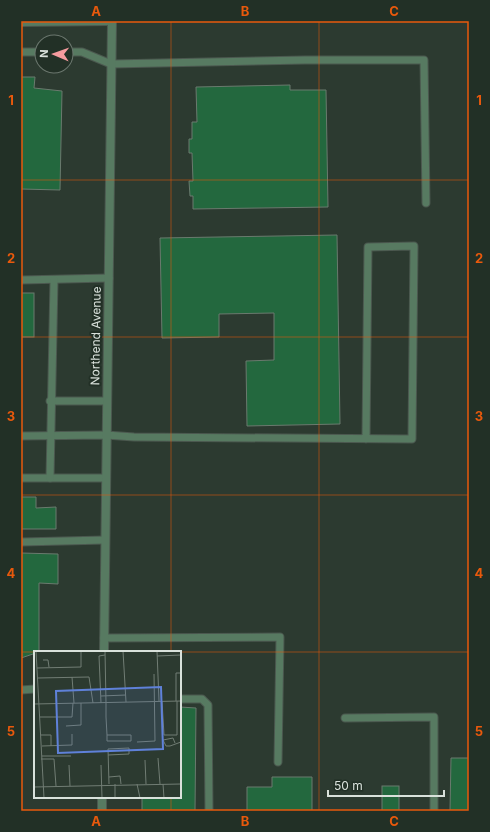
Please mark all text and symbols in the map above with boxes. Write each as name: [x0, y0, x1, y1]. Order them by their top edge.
text: A: [91, 3, 101, 19]
text: B: [241, 3, 250, 19]
text: C: [389, 3, 399, 19]
north arrow: [34, 34, 74, 74]
text: N: [37, 49, 51, 58]
text: 1: [8, 92, 14, 108]
text: 1: [476, 92, 482, 108]
text: 2: [7, 250, 15, 266]
text: 2: [475, 250, 483, 266]
street label: Northend Avenue: [87, 286, 104, 386]
text: 3: [7, 408, 15, 424]
text: 3: [475, 408, 483, 424]
text: 4: [7, 565, 16, 581]
text: 4: [475, 565, 484, 581]
inset map: [34, 651, 181, 798]
text: 5: [7, 723, 15, 739]
text: 5: [475, 723, 483, 739]
scale bar: [328, 772, 444, 798]
text: 50 m: [334, 778, 363, 793]
text: A: [91, 813, 101, 829]
text: B: [241, 813, 250, 829]
text: C: [389, 813, 399, 829]

